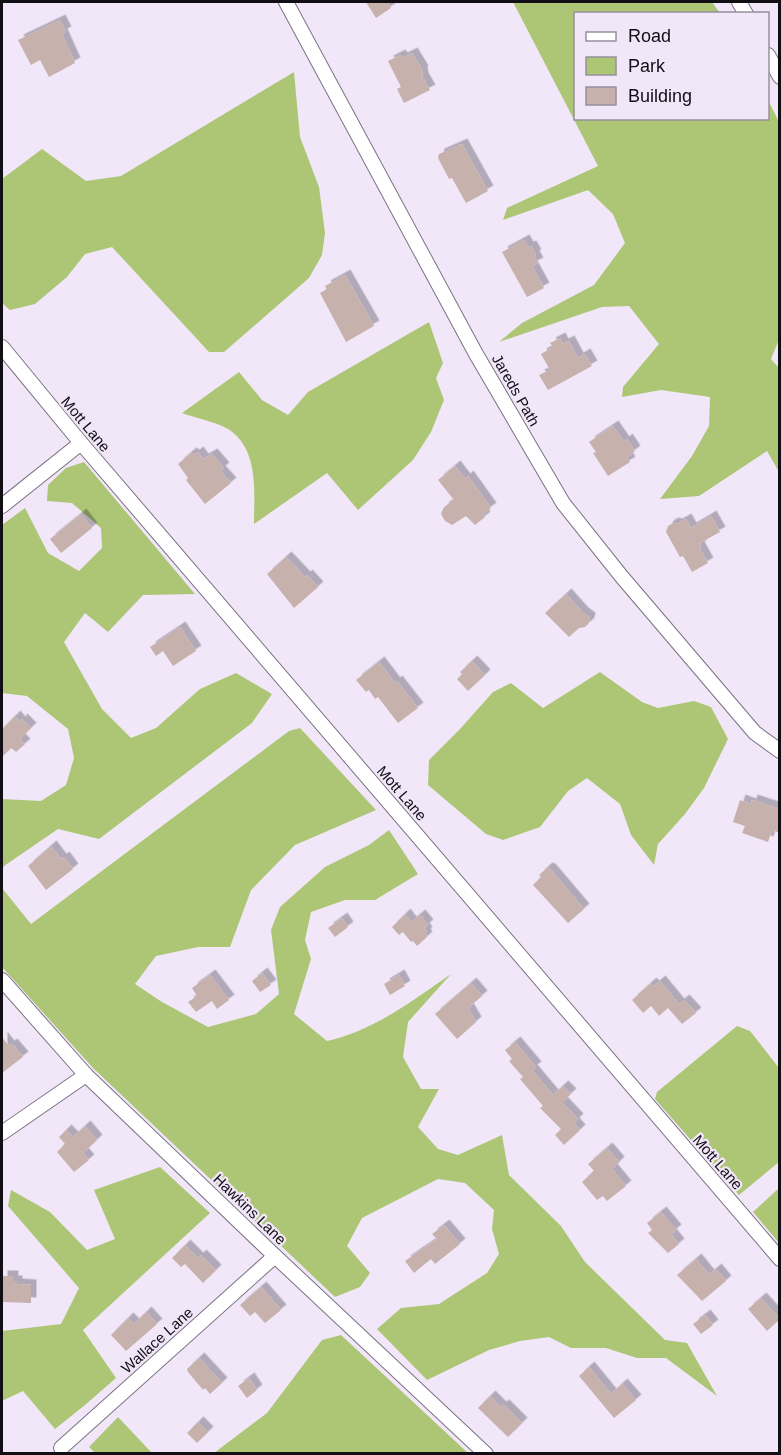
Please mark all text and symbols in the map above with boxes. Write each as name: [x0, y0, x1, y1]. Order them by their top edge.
legend: [574, 12, 769, 120]
text: Road: [628, 26, 671, 46]
text: Park: [628, 56, 666, 76]
text: Building: [628, 86, 692, 106]
street label: Jareds Path: [489, 351, 543, 429]
street label: Mott Lane: [58, 393, 114, 455]
street label: Mott Lane: [374, 762, 430, 824]
street label: Mott Lane: [690, 1131, 746, 1193]
street label: Hawkins Lane: [210, 1170, 290, 1248]
street label: Wallace Lane: [118, 1303, 196, 1377]

